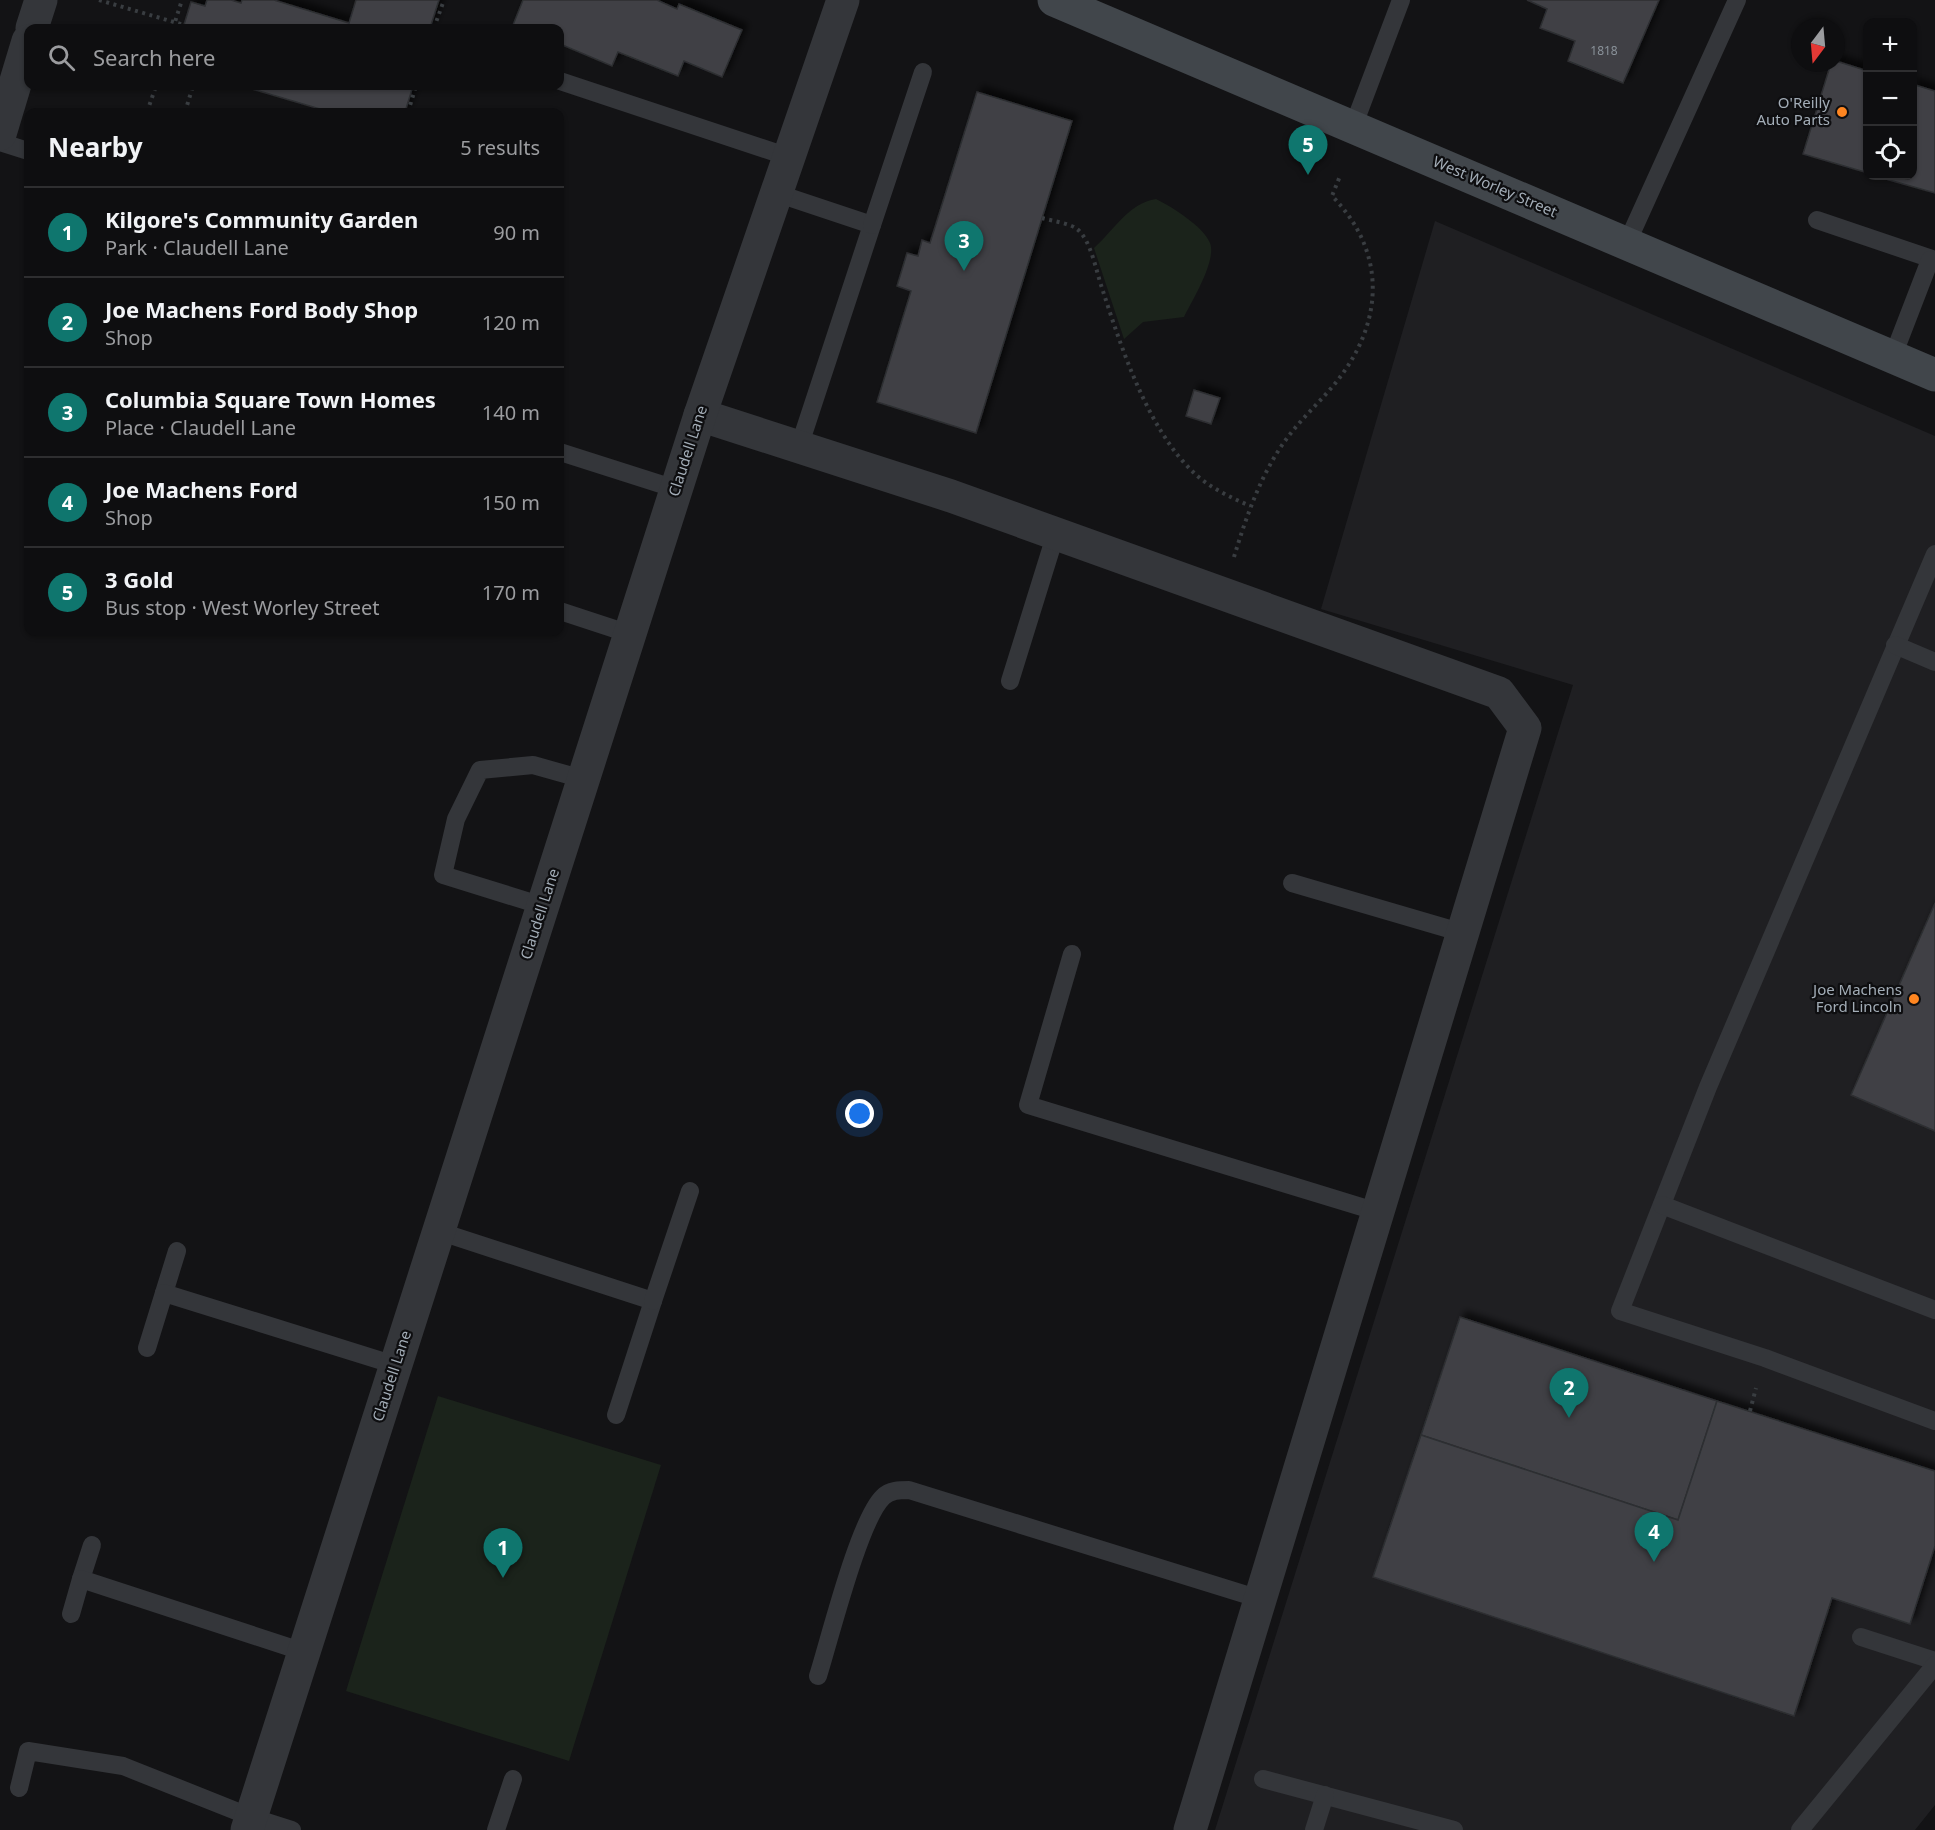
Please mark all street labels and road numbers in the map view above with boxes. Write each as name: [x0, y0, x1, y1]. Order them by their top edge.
street label: West Worley Street: [1430, 151, 1561, 221]
street label: Claudell Lane: [663, 403, 711, 499]
street label: Claudell Lane: [515, 866, 563, 962]
street label: Claudell Lane: [367, 1328, 415, 1424]

